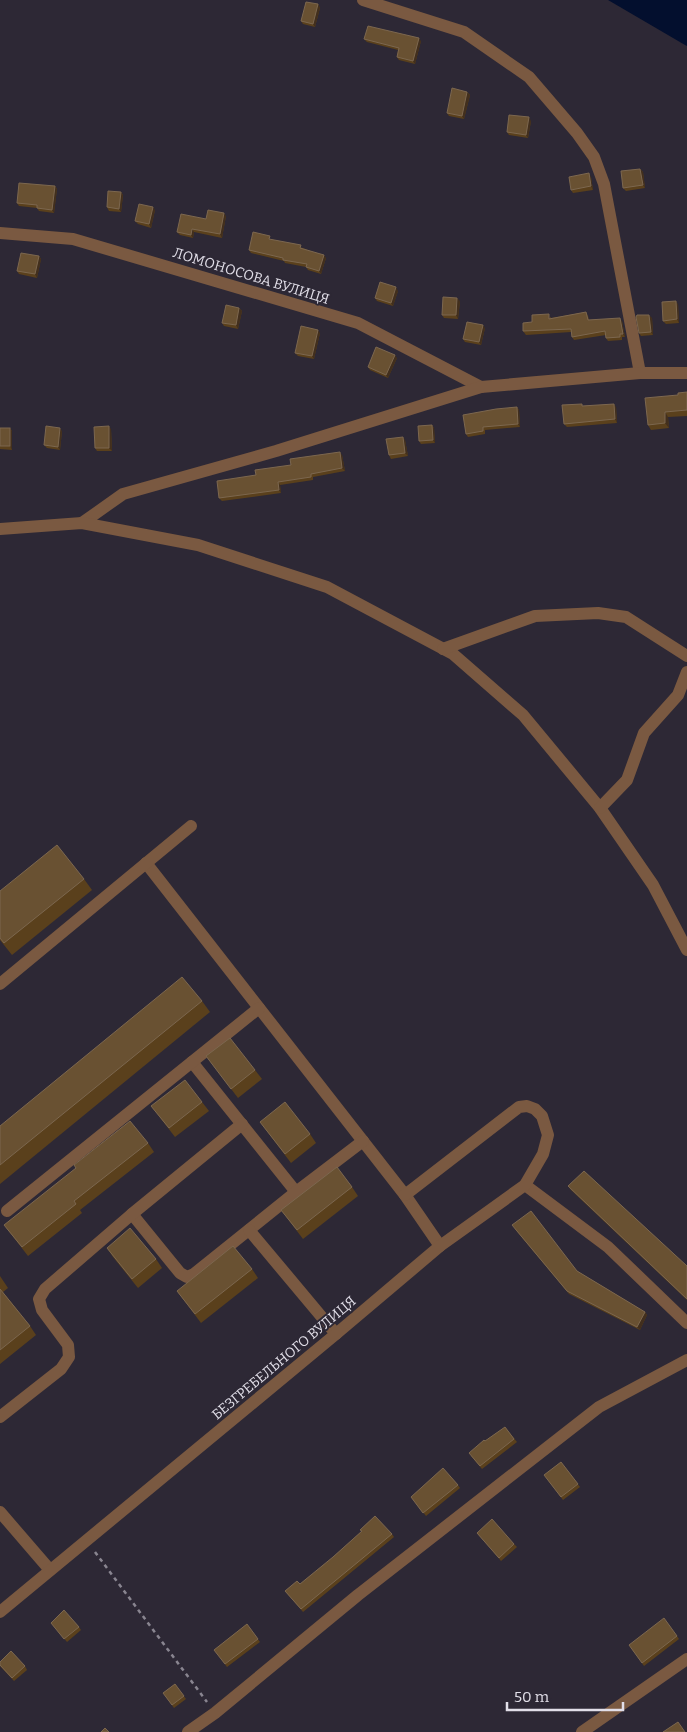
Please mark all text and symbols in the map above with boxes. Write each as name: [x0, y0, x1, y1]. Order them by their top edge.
street label: ЛОМОНОСОВА ВУЛИЦЯ: [171, 244, 331, 308]
street label: БЕЗГРЕБЕЛЬНОГО ВУЛИЦЯ: [209, 1293, 359, 1423]
scale bar: [507, 1680, 623, 1712]
text: 50 m: [514, 1688, 550, 1706]

